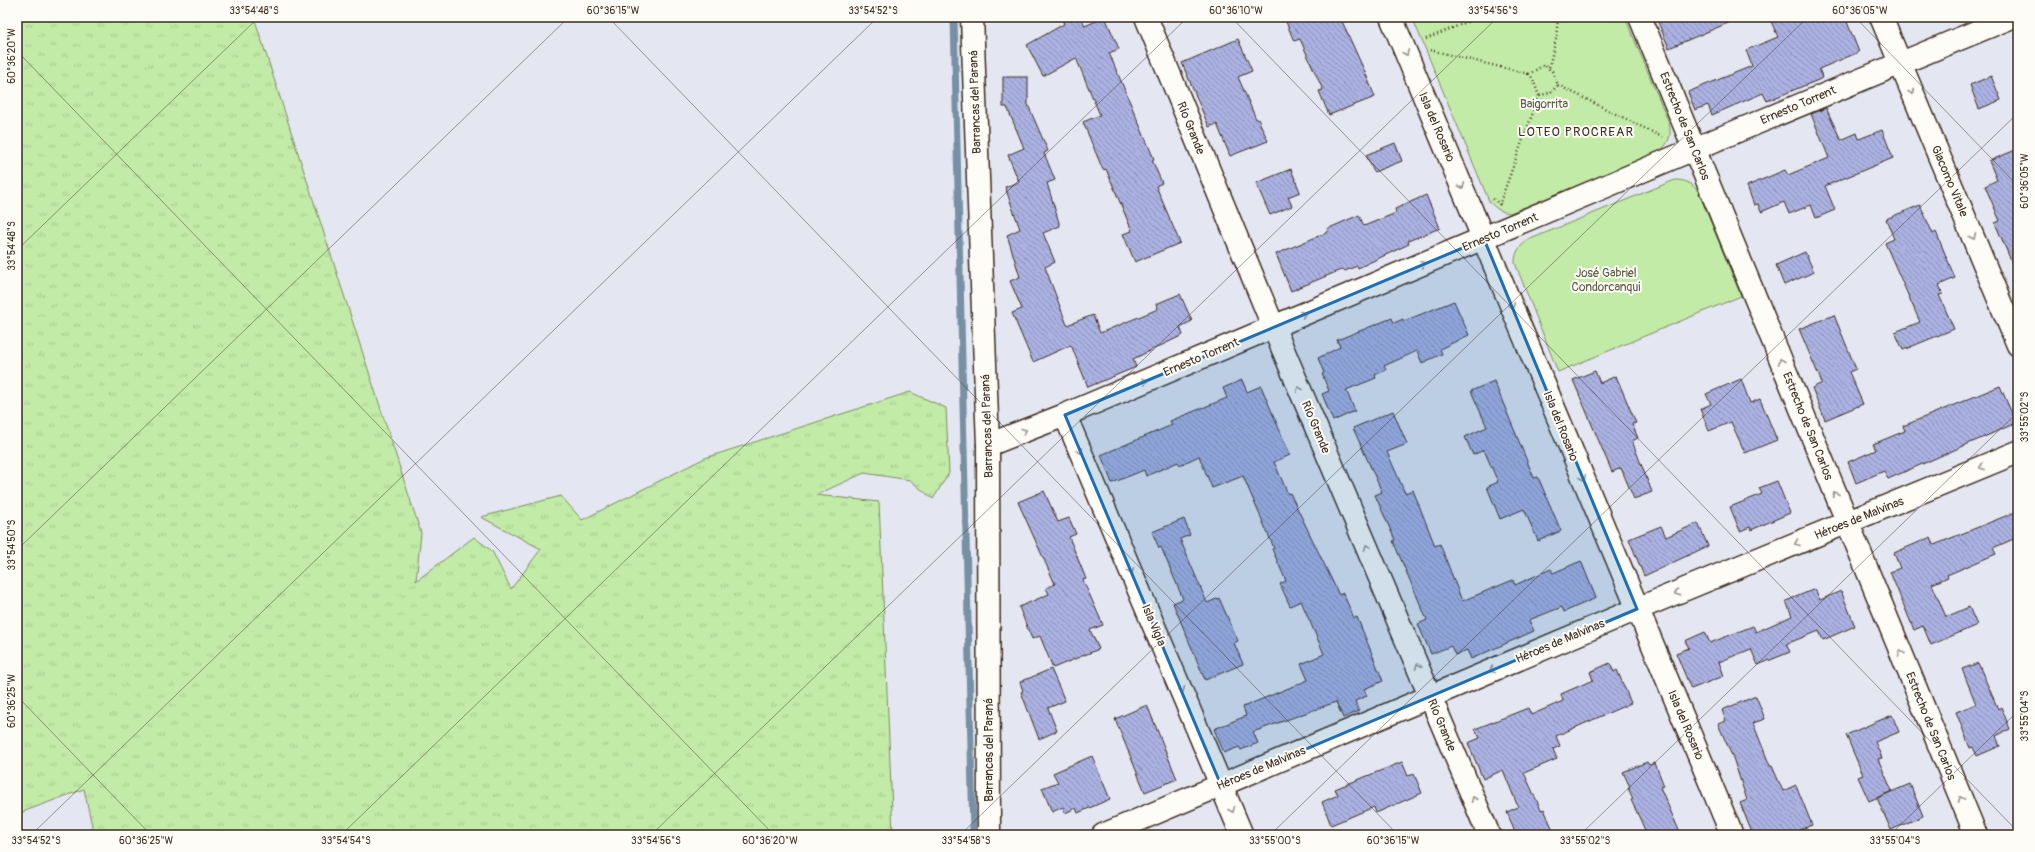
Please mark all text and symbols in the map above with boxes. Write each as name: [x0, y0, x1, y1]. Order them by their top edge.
text: 33°54'48"S: [229, 5, 279, 17]
text: 60°36'15"W: [587, 5, 640, 17]
text: 33°54'52"S: [848, 5, 898, 17]
text: 60°36'10"W: [1209, 5, 1263, 17]
text: 33°54'56"S: [1468, 5, 1518, 17]
text: 60°36'05"W: [1832, 5, 1888, 17]
text: 60°36'20"W: [6, 28, 18, 84]
one-way arrow: [1401, 48, 1409, 56]
street label: Barrancas del Paraná: [966, 50, 985, 154]
street label: Estrecho de San Carlos: [1656, 70, 1713, 183]
street label: Ernesto Torrent: [1758, 83, 1838, 128]
one-way arrow: [1908, 88, 1916, 95]
street label: Isla del Rosario: [1415, 90, 1458, 165]
park label: Baigorrita: [1520, 97, 1568, 112]
street label: Río Grande: [1173, 100, 1208, 157]
district label: LOTEO PROCREAR: [1518, 124, 1634, 140]
street label: Giacomo Vitale: [1928, 143, 1971, 219]
text: 60°36'05"W: [2019, 153, 2031, 209]
one-way arrow: [1457, 181, 1465, 189]
street label: Ernesto Torrent: [1460, 210, 1540, 255]
text: 33°54'48"S: [6, 221, 18, 271]
one-way arrow: [1969, 234, 1977, 241]
one-way arrow: [1418, 261, 1426, 269]
park label: José Gabriel Condorcanqui: [1572, 266, 1640, 295]
one-way arrow: [1507, 301, 1515, 309]
one-way arrow: [1298, 311, 1306, 319]
street label: Ernesto Torrent: [1161, 335, 1241, 380]
one-way arrow: [1778, 357, 1786, 365]
street label: Estrecho de San Carlos: [1779, 370, 1836, 483]
street label: Barrancas del Paraná: [978, 374, 997, 478]
one-way arrow: [1140, 378, 1148, 386]
one-way arrow: [1296, 385, 1304, 392]
street label: Isla del Rosario: [1540, 389, 1582, 464]
text: 33°55'02"S: [2019, 391, 2031, 442]
street label: Río Grande: [1298, 399, 1333, 456]
one-way arrow: [1020, 428, 1028, 436]
one-way arrow: [1076, 447, 1084, 454]
one-way arrow: [1978, 462, 1986, 470]
one-way arrow: [1578, 474, 1586, 481]
one-way arrow: [1832, 490, 1840, 497]
street label: Héroes de Malvinas: [1812, 493, 1907, 543]
text: 33°54'50"S: [6, 519, 18, 570]
one-way arrow: [1794, 539, 1801, 547]
one-way arrow: [1363, 543, 1371, 550]
one-way arrow: [1126, 566, 1134, 574]
one-way arrow: [1673, 588, 1680, 596]
street label: Isla Vigía: [1138, 602, 1169, 649]
street label: Héroes de Malvinas: [1513, 616, 1607, 667]
one-way arrow: [1898, 649, 1906, 657]
one-way arrow: [1414, 663, 1422, 670]
one-way arrow: [1489, 665, 1497, 673]
street label: Estrecho de San Carlos: [1902, 670, 1959, 783]
text: 60°36'25"W: [6, 674, 18, 728]
one-way arrow: [1177, 687, 1185, 694]
street label: Isla del Rosario: [1664, 688, 1707, 763]
text: 33°55'04"S: [2019, 690, 2031, 741]
street label: Río Grande: [1424, 697, 1459, 754]
street label: Barrancas del Paraná: [982, 698, 997, 802]
street label: Héroes de Malvinas: [1214, 743, 1308, 794]
one-way arrow: [1958, 795, 1966, 802]
one-way arrow: [1470, 796, 1478, 803]
one-way arrow: [1227, 806, 1235, 814]
text: 33°54'52"S: [11, 835, 61, 847]
text: 60°36'25"W: [119, 835, 173, 847]
text: 33°54'54"S: [321, 835, 371, 847]
text: 33°54'56"S: [631, 835, 681, 847]
text: 60°36'20"W: [742, 835, 798, 847]
text: 33°54'58"S: [941, 835, 991, 847]
text: 33°55'00"S: [1249, 835, 1301, 847]
text: 60°36'15"W: [1367, 835, 1420, 847]
text: 33°55'02"S: [1560, 835, 1611, 847]
text: 33°55'04"S: [1870, 835, 1921, 847]

